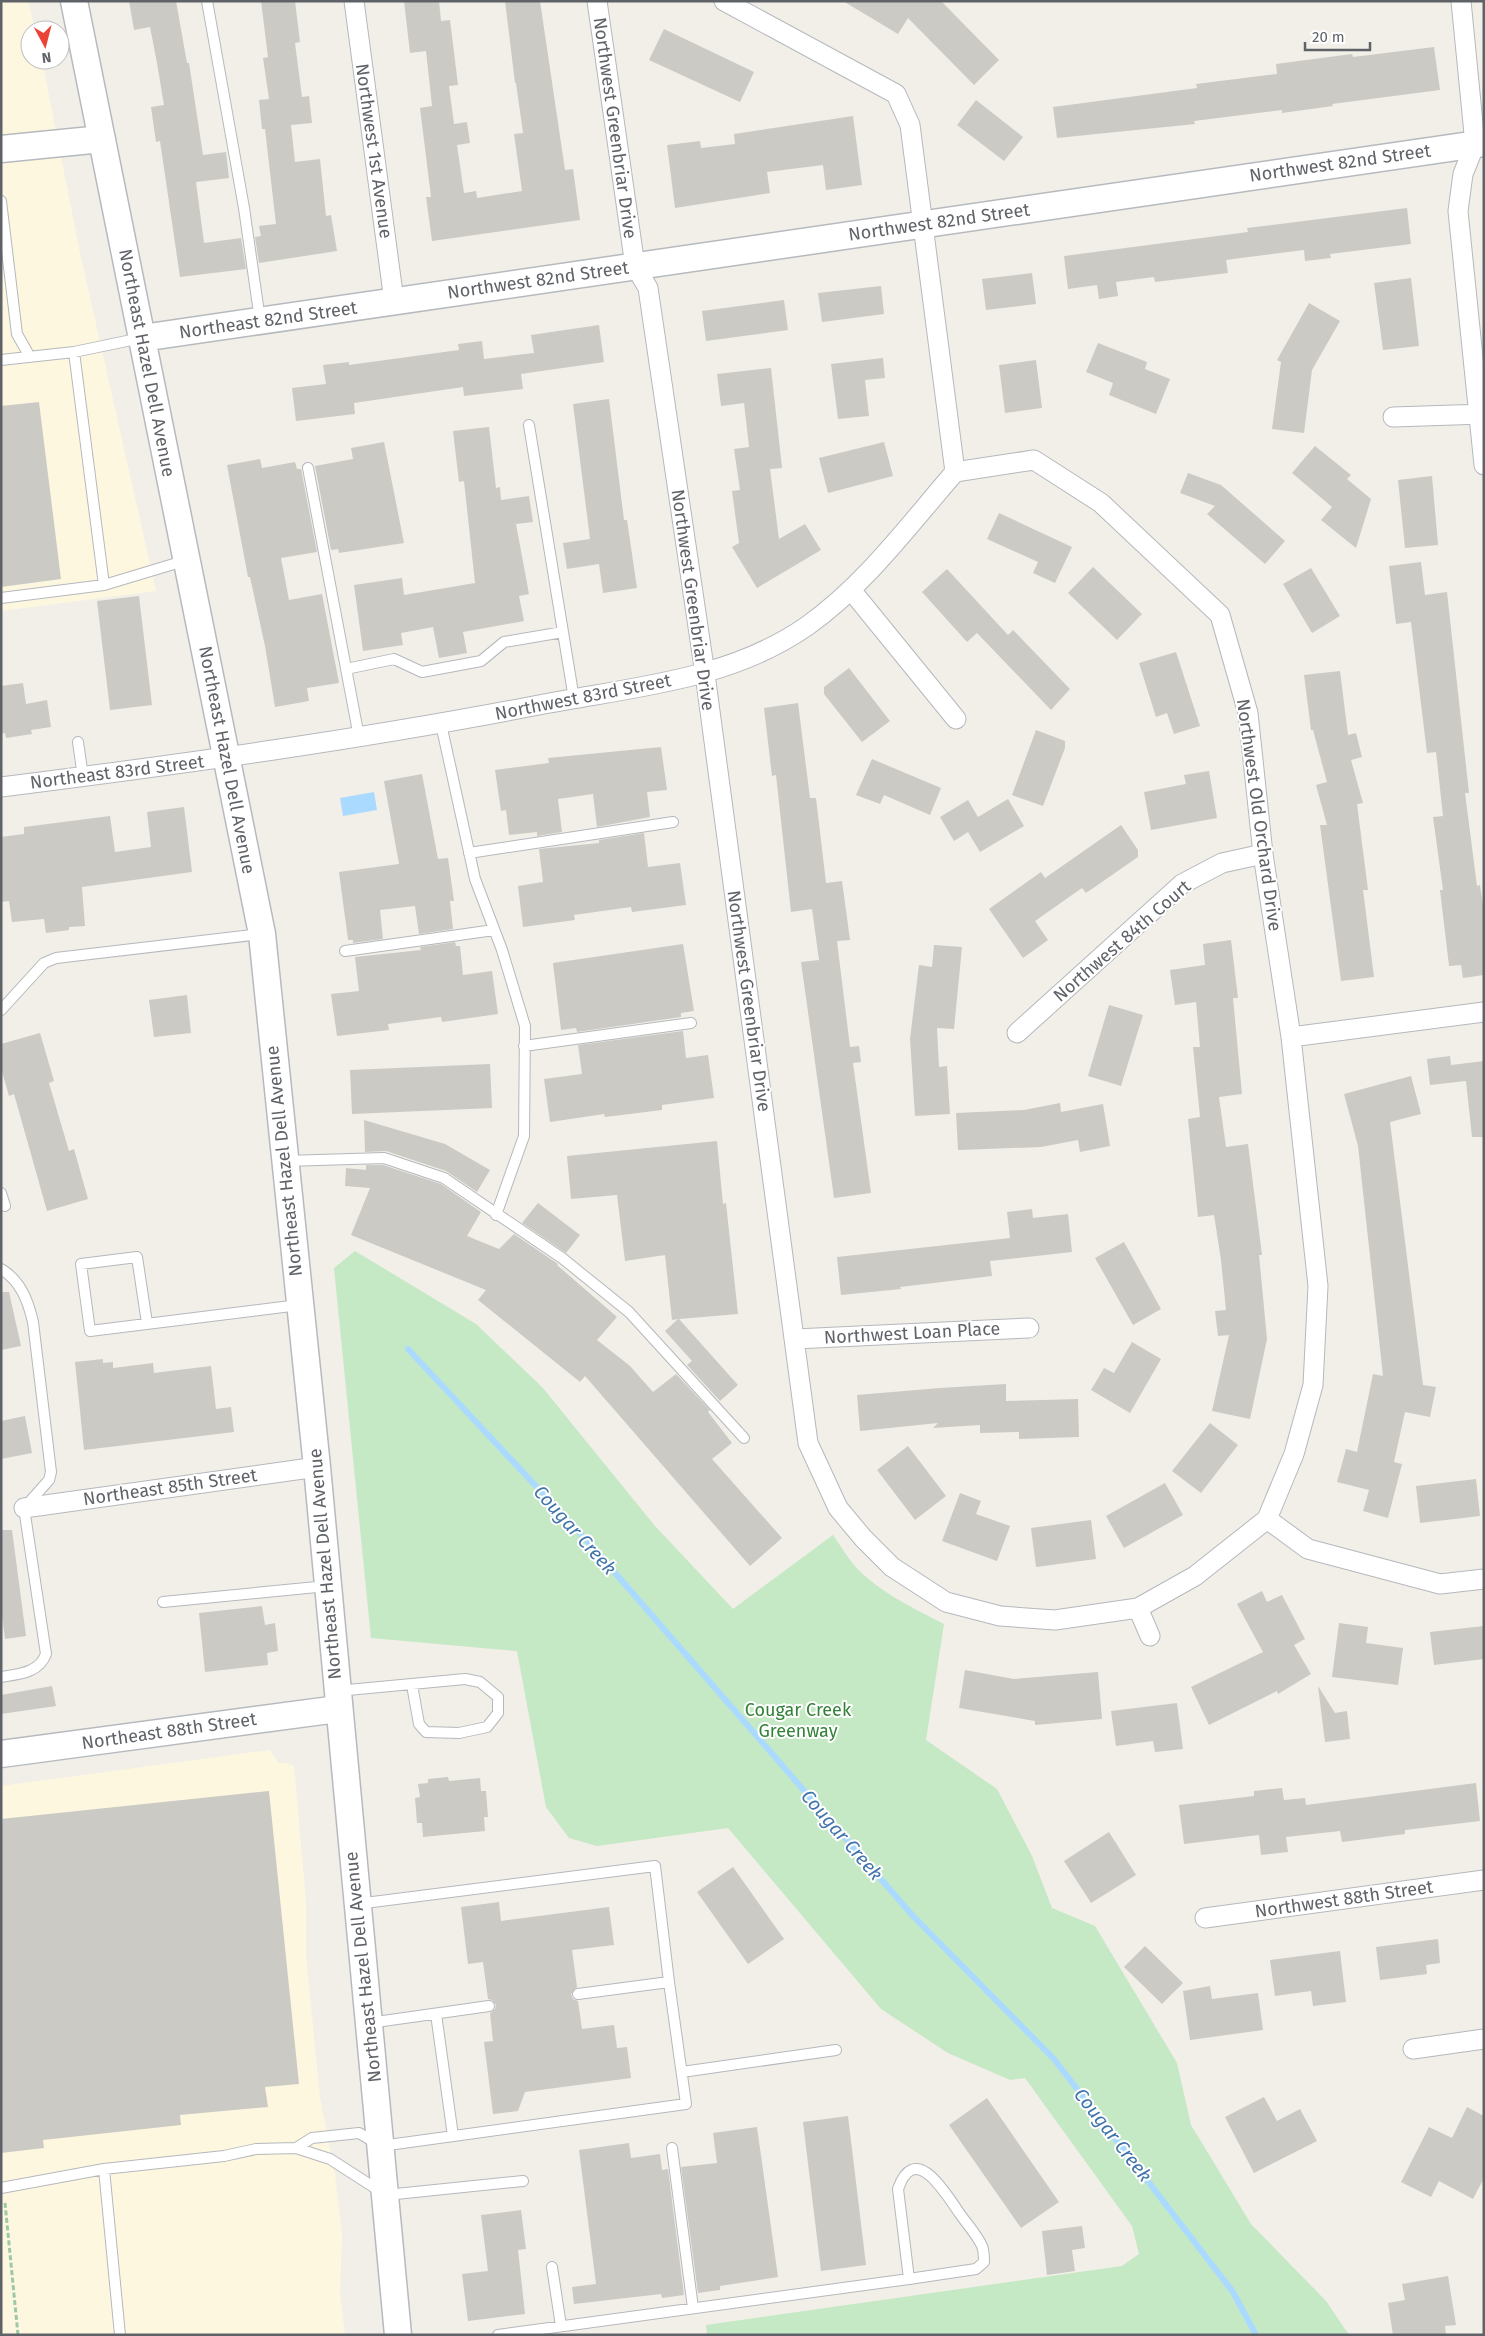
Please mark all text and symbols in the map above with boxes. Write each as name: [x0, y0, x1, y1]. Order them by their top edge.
street label: Northwest Greenbriar Drive: [589, 16, 641, 240]
north arrow: [20, 20, 70, 70]
scale bar: [1305, 20, 1370, 52]
text: 20 m: [1312, 28, 1345, 46]
text: N: [41, 48, 52, 66]
street label: Northwest 1st Avenue: [351, 62, 397, 240]
street label: Northwest 82nd Street: [1248, 139, 1433, 187]
street label: Northwest 82nd Street: [847, 198, 1032, 246]
street label: Northeast Hazel Dell Avenue: [114, 247, 180, 479]
street label: Northwest 82nd Street: [446, 256, 631, 304]
street label: Northeast 82nd Street: [178, 297, 359, 343]
street label: Northwest Greenbriar Drive: [667, 488, 719, 712]
street label: Northeast Hazel Dell Avenue: [194, 644, 260, 876]
street label: Northwest 83rd Street: [493, 669, 673, 725]
street label: Northwest Old Orchard Drive: [1232, 697, 1286, 933]
street label: Northeast 83rd Street: [29, 750, 206, 794]
street label: Northwest 84th Court: [1049, 875, 1196, 1007]
street label: Northwest Greenbriar Drive: [723, 889, 775, 1113]
street label: Northeast Hazel Dell Avenue: [261, 1045, 307, 1277]
street label: Northwest Loan Place: [823, 1317, 1001, 1349]
street label: Northeast Hazel Dell Avenue: [304, 1448, 346, 1680]
street label: Northeast 85th Street: [82, 1464, 259, 1510]
water label: Cougar Creek: [529, 1480, 621, 1580]
park label: Cougar Creek Greenway: [745, 1699, 852, 1742]
street label: Northeast 88th Street: [80, 1708, 258, 1754]
water label: Cougar Creek: [796, 1785, 888, 1885]
street label: Northeast Hazel Dell Avenue: [340, 1851, 386, 2083]
street label: Northwest 88th Street: [1253, 1876, 1435, 1922]
water label: Cougar Creek: [1069, 2083, 1157, 2187]

